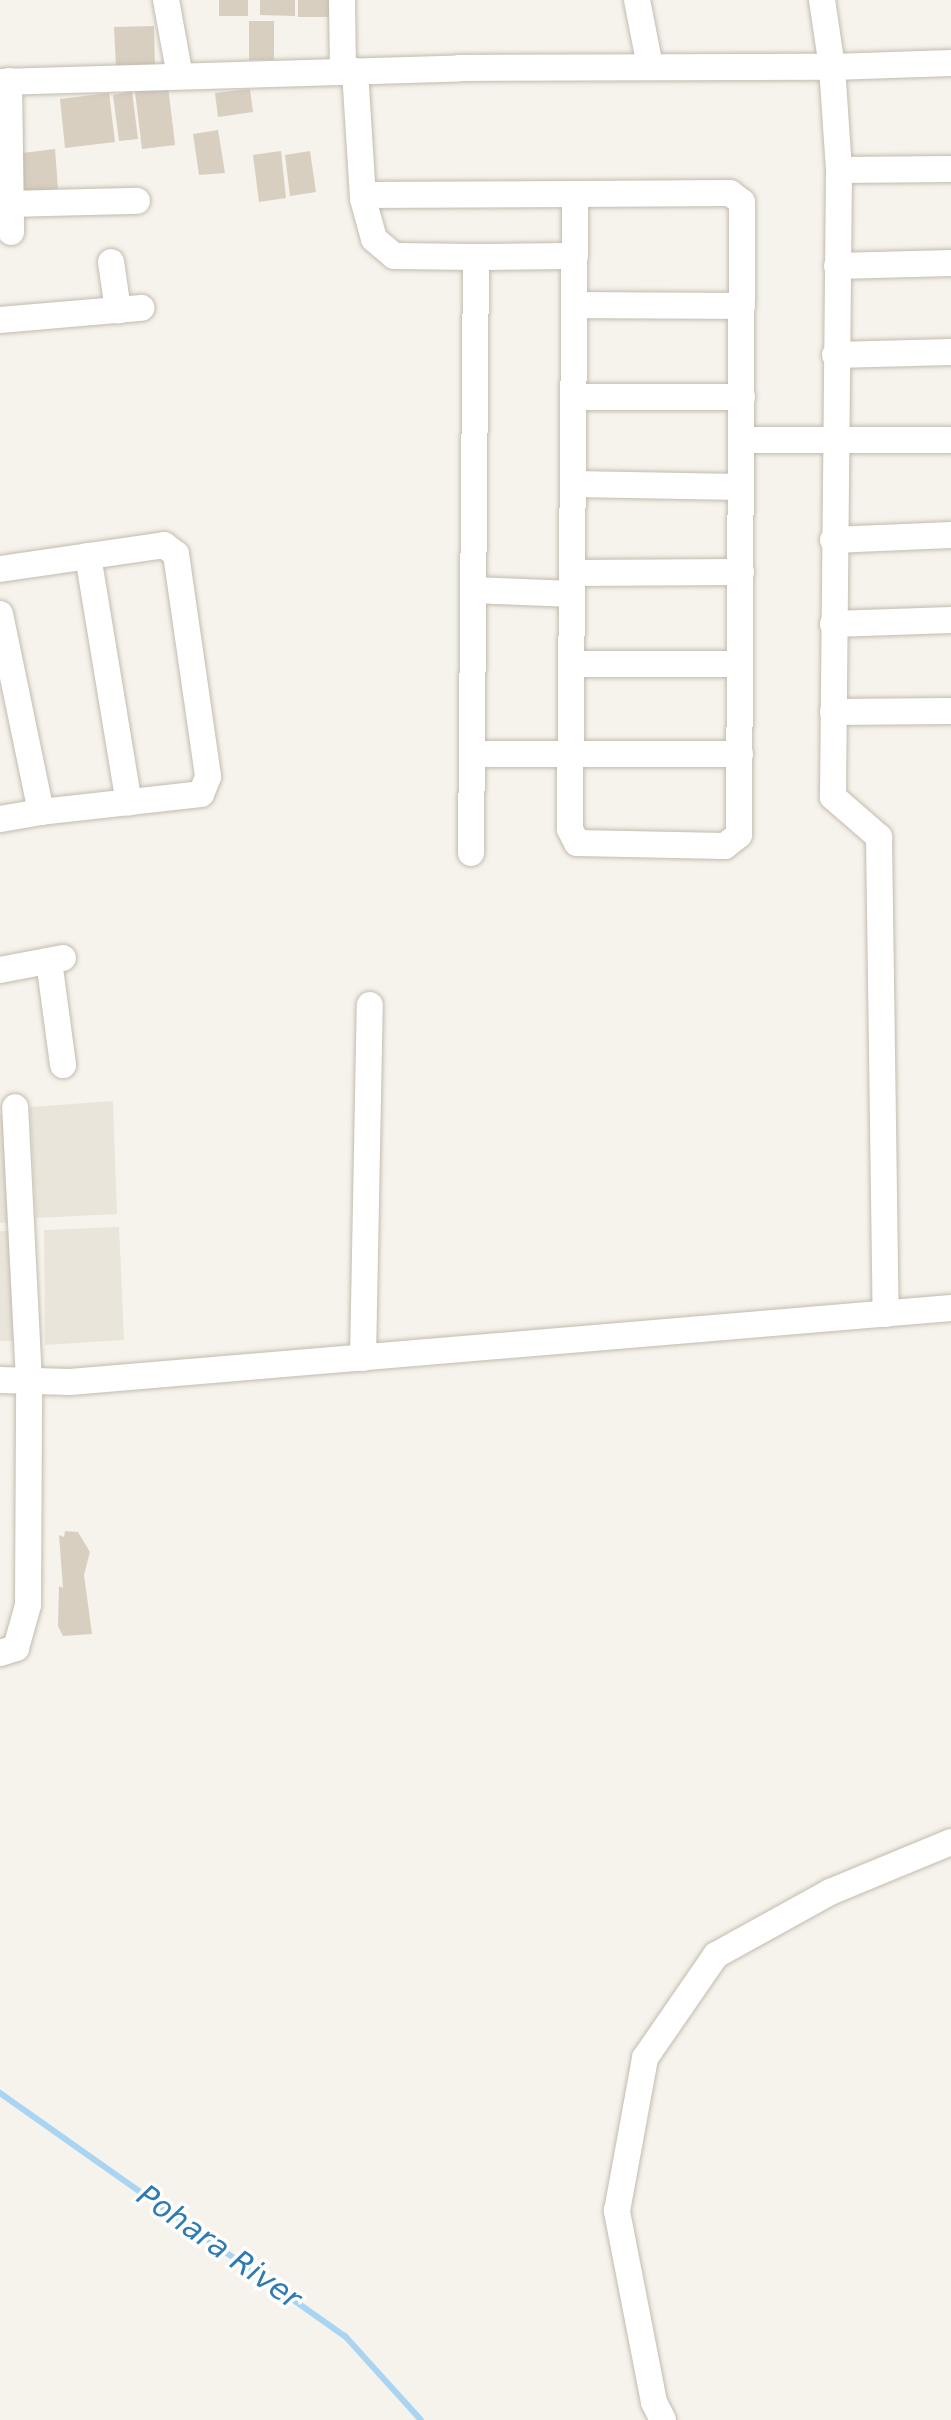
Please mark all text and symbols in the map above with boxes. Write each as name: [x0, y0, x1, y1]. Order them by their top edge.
water label: Pohara River: [130, 2177, 308, 2317]

